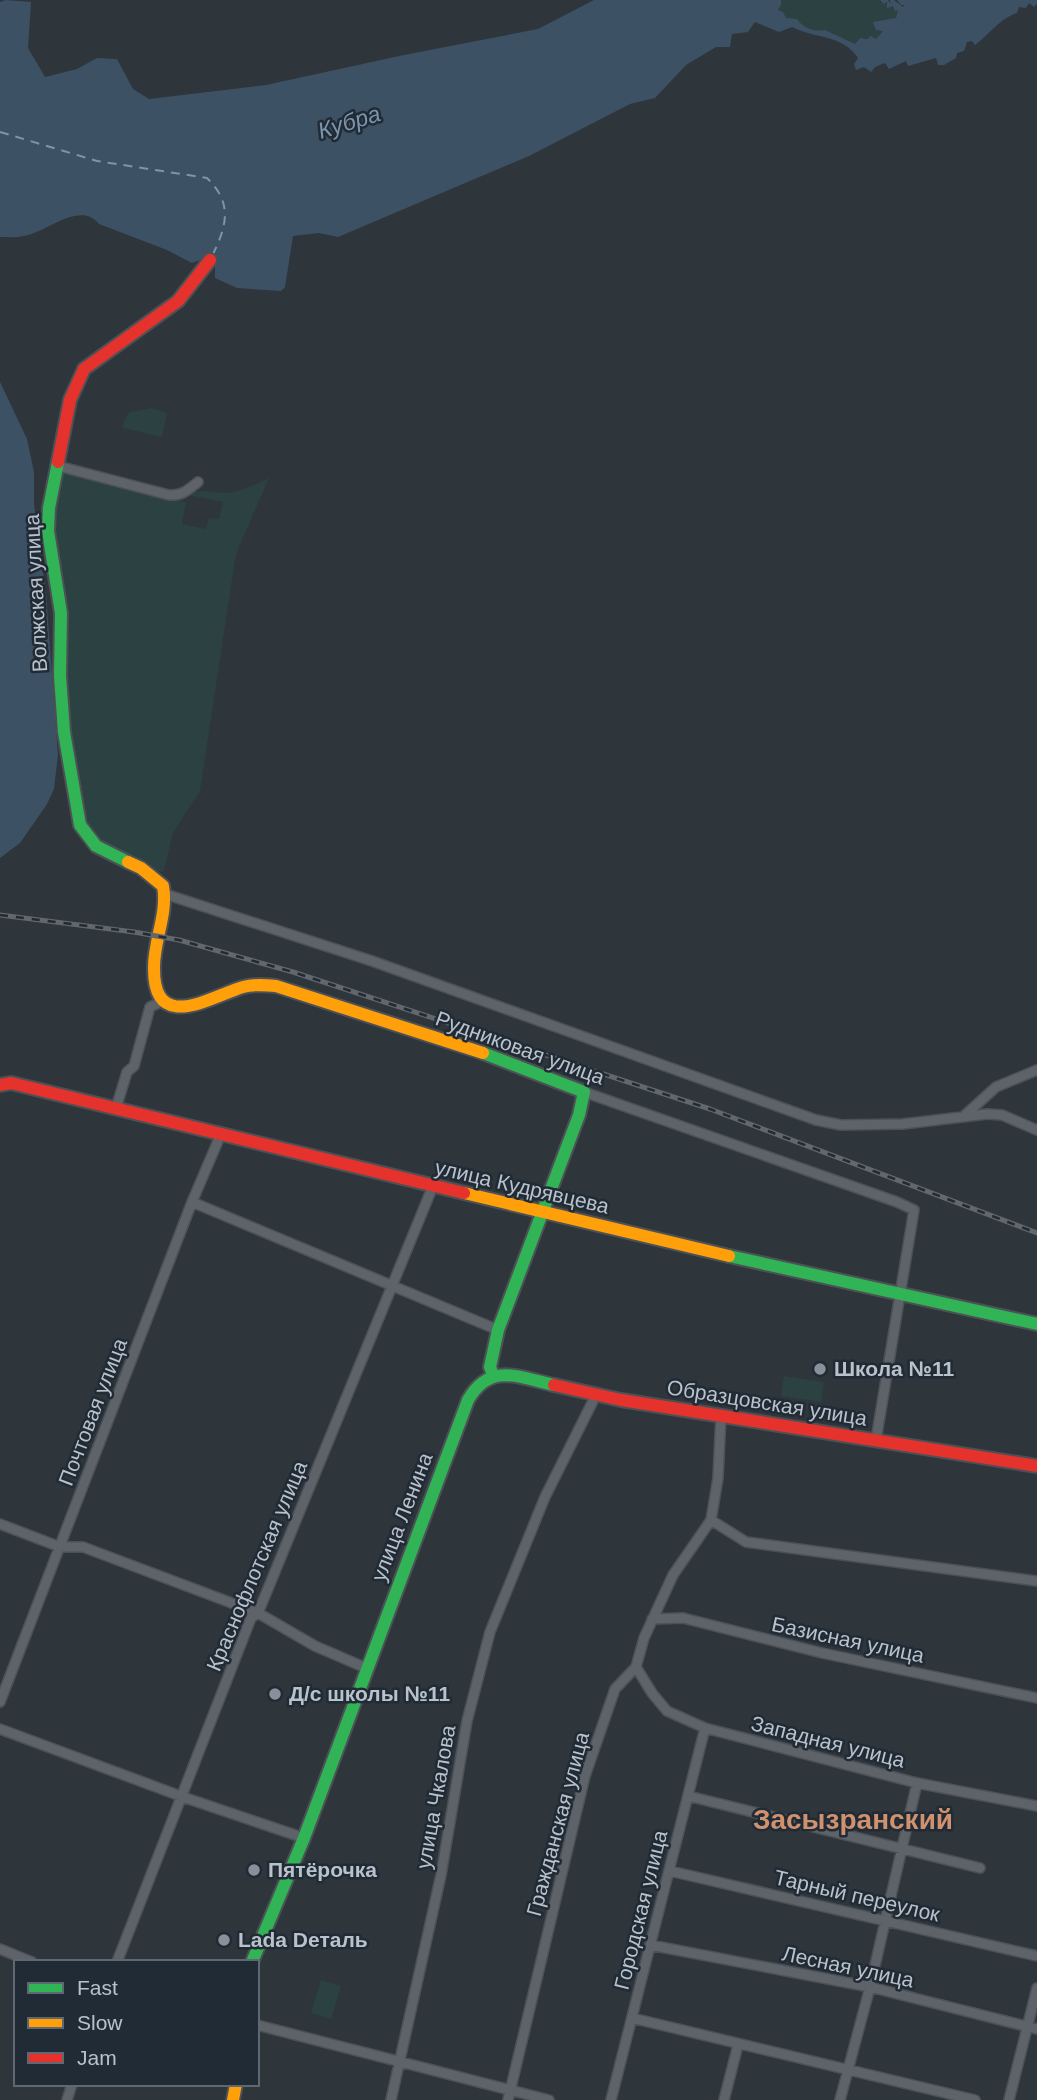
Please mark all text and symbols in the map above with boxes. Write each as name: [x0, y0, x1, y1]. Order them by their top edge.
water label: Кубра: [315, 100, 383, 144]
street label: Волжская улица: [20, 513, 51, 673]
street label: Рудниковая улица: [433, 1006, 608, 1089]
street label: улица Кудрявцева: [433, 1155, 612, 1218]
street label: Почтовая улица: [54, 1335, 131, 1489]
place label: Школа №11: [834, 1357, 954, 1380]
marker: Школа №11: [812, 1361, 828, 1377]
street label: Образцовская улица: [665, 1375, 869, 1430]
street label: улица Ленина: [366, 1449, 437, 1584]
street label: Краснофлотская улица: [202, 1457, 311, 1674]
street label: Базисная улица: [770, 1612, 927, 1667]
place label: Д/с школы №11: [289, 1682, 450, 1705]
marker: Д/с школы №11: [267, 1686, 283, 1702]
street label: Западная улица: [749, 1711, 908, 1772]
street label: улица Чкалова: [412, 1723, 460, 1871]
street label: Гражданская улица: [522, 1729, 593, 1919]
district label: Засызранский: [753, 1804, 953, 1835]
street label: Городская улица: [610, 1827, 672, 1992]
place label: Пятёрочка: [268, 1858, 377, 1881]
marker: Пятёрочка: [246, 1862, 262, 1878]
street label: Тарный переулок: [772, 1865, 943, 1926]
place label: Lada Dеталь: [238, 1928, 368, 1951]
marker: Lada Dеталь: [216, 1932, 232, 1948]
street label: Лесная улица: [780, 1941, 916, 1992]
legend: [14, 1960, 259, 2086]
text: Fast: [77, 1976, 118, 1999]
text: Slow: [77, 2011, 123, 2034]
text: Jam: [77, 2046, 117, 2069]

